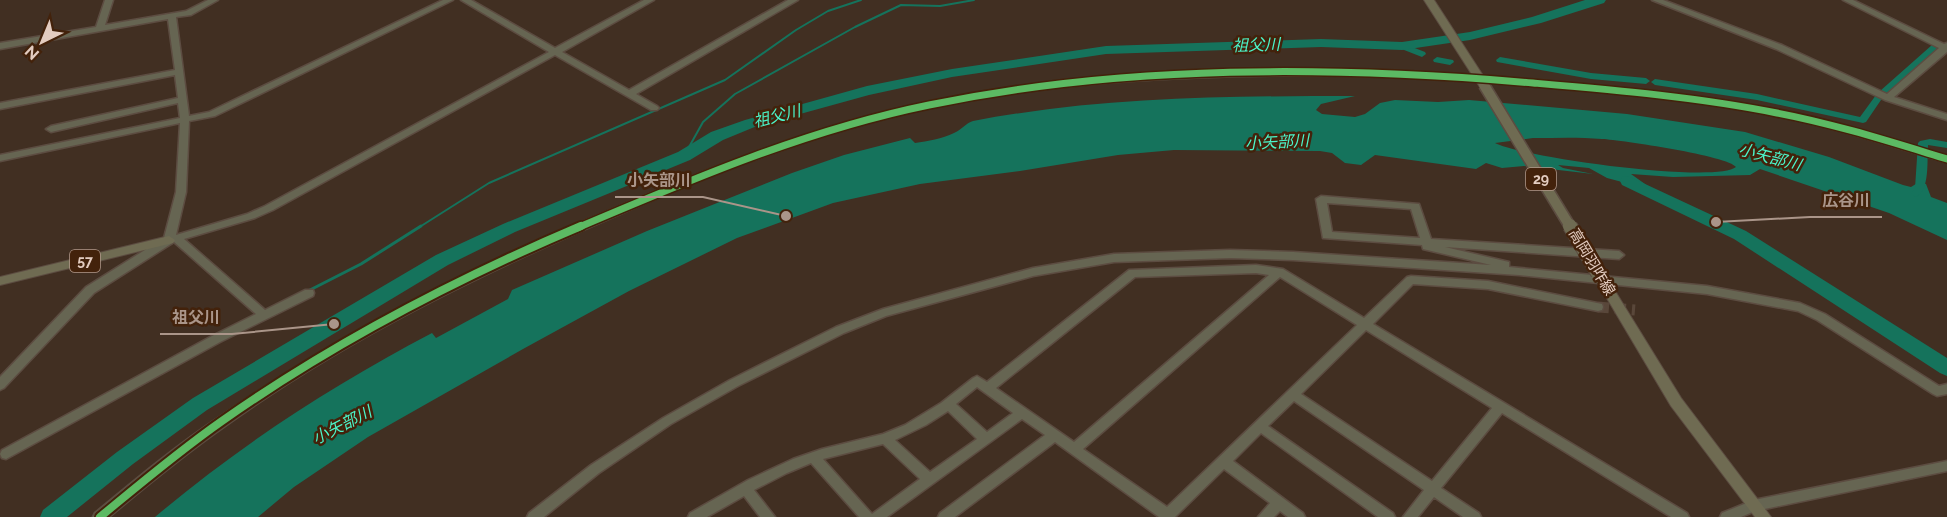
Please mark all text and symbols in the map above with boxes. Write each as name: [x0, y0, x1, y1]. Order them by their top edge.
north arrow: [12, 12, 72, 72]
water label: 祖父川: [1232, 35, 1282, 55]
text: N: [21, 41, 43, 64]
water label: 祖父川: [751, 100, 805, 131]
water label: 小矢部川: [1245, 131, 1311, 153]
water label: 小矢部川: [1737, 140, 1805, 175]
callout: 小矢部川: [615, 163, 703, 197]
road number: 29: [1526, 168, 1556, 190]
text: 小矢部川: [627, 171, 691, 190]
callout: 広谷川: [1810, 183, 1882, 217]
text: 広谷川: [1822, 191, 1870, 210]
street label: 高岡羽咋線: [1565, 225, 1619, 299]
road number: 57: [70, 250, 100, 272]
callout: 祖父川: [160, 300, 232, 334]
text: 祖父川: [172, 308, 220, 327]
water label: 小矢部川: [309, 401, 377, 448]

